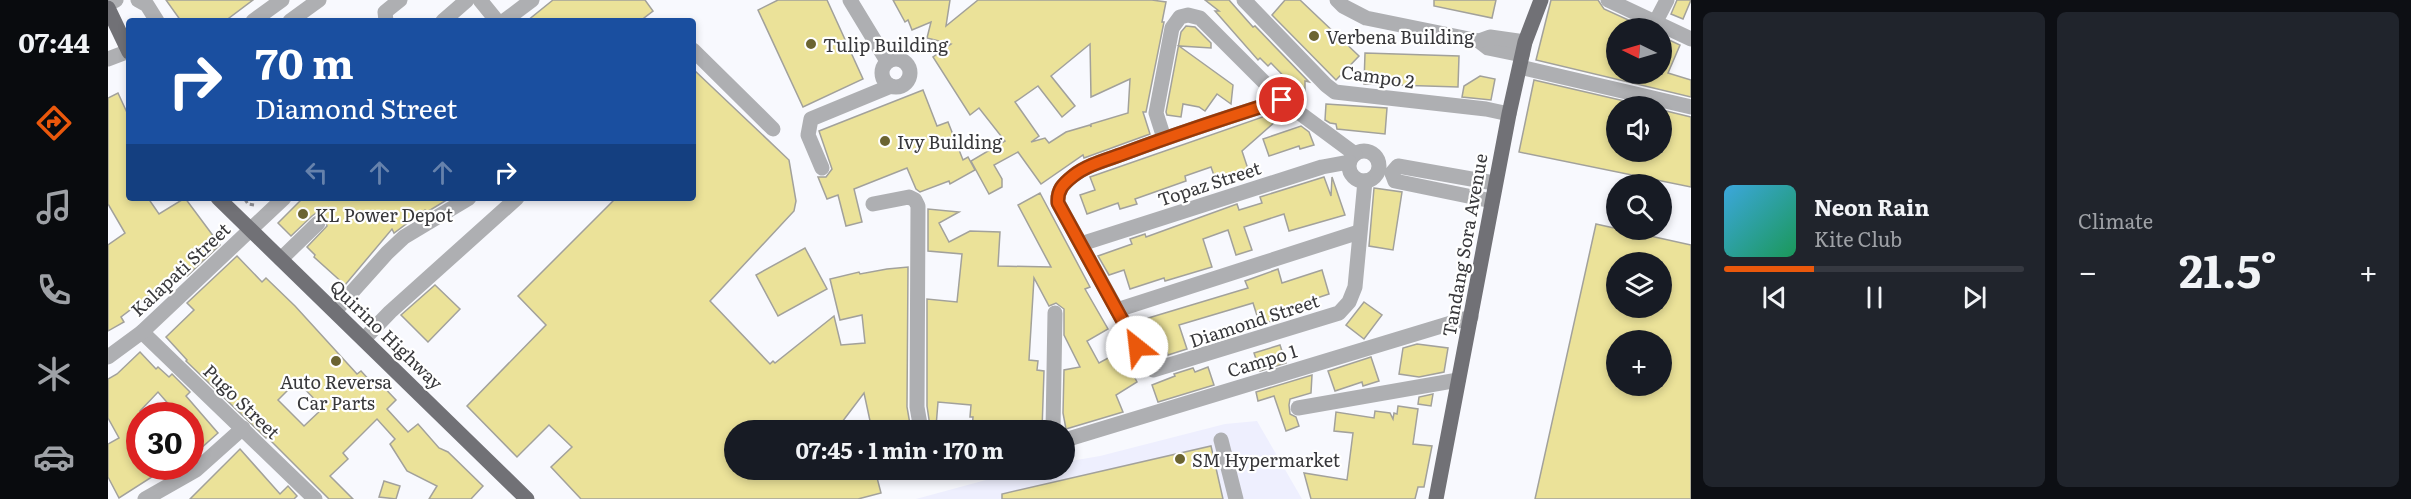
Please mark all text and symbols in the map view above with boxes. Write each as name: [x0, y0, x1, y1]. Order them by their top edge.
north arrow: [1606, 18, 1672, 84]
map controls: [1606, 18, 1672, 396]
text: 07:44: [18, 21, 90, 61]
place label: Verbena Building: [1326, 23, 1475, 50]
marker: Verbena Building: [1307, 29, 1321, 43]
text: 70 m: [255, 30, 354, 92]
place label: Tulip Building: [823, 31, 949, 58]
marker: Tulip Building: [804, 37, 818, 51]
icon: right: [156, 42, 234, 120]
street label: Campo 2: [1340, 58, 1416, 94]
pin: [1256, 74, 1307, 125]
icon: arrive: [1265, 83, 1298, 116]
text: Diamond Street: [255, 87, 457, 127]
button: sound: [1606, 96, 1672, 162]
icon: directions: [33, 102, 75, 144]
place label: Ivy Building: [897, 128, 1003, 155]
marker: Ivy Building: [878, 134, 892, 148]
street label: Tandang Sora Avenue: [1435, 151, 1493, 339]
street label: Topaz Street: [1154, 153, 1265, 212]
icon: left: [300, 156, 333, 189]
icon: ahead: [363, 156, 396, 189]
icon: ahead: [426, 156, 459, 189]
icon: right: [489, 156, 522, 189]
button: search: [1606, 174, 1672, 240]
icon: music: [33, 186, 75, 228]
text: Neon Rain: [1814, 190, 1930, 223]
place label: KL Power Depot: [315, 201, 454, 228]
text: Climate: [2078, 205, 2153, 235]
marker: KL Power Depot: [296, 207, 310, 221]
street label: Kalapati Street: [124, 215, 236, 322]
text: Kite Club: [1814, 223, 1902, 253]
text: 21.5°: [2179, 235, 2277, 302]
text: −: [2078, 245, 2097, 294]
text: +: [2359, 245, 2378, 294]
button: layers: [1606, 252, 1672, 318]
icon: phone: [33, 269, 75, 311]
street label: Quirino Highway: [324, 273, 450, 396]
icon: previous: [1758, 281, 1791, 314]
icon: pause: [1858, 281, 1891, 314]
icon: next: [1958, 281, 1991, 314]
street label: Diamond Street: [1186, 286, 1323, 354]
position arrow: [1105, 315, 1169, 379]
button: +: [1606, 330, 1672, 396]
street label: Campo 1: [1224, 337, 1300, 383]
icon: climate: [33, 353, 75, 395]
marker: Auto Reversa Car Parts: [329, 354, 343, 368]
street label: Pugo Street: [198, 357, 287, 445]
place label: Auto Reversa Car Parts: [280, 368, 392, 416]
speed limit sign: 30: [126, 402, 204, 480]
text: 07:45 · 1 min · 170 m: [795, 433, 1004, 466]
icon: car: [33, 436, 75, 478]
place label: SM Hypermarket: [1192, 446, 1341, 473]
marker: SM Hypermarket: [1173, 452, 1187, 466]

